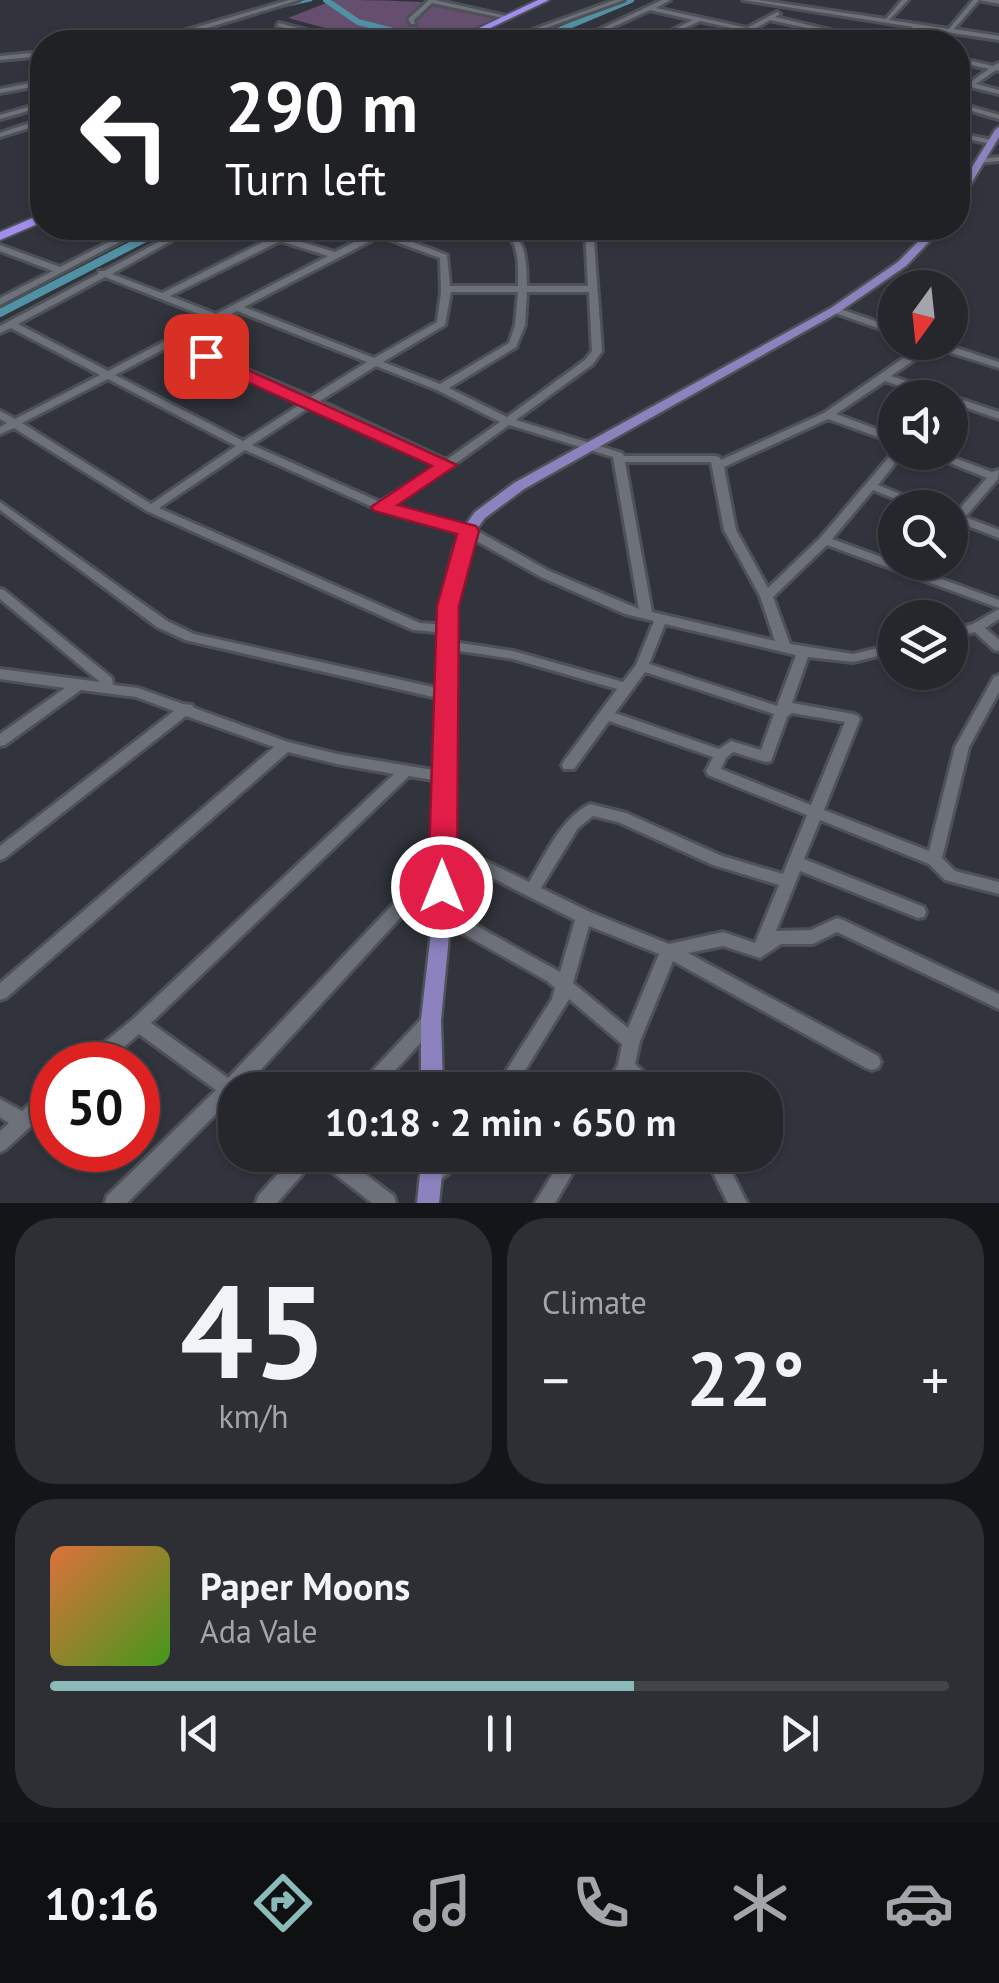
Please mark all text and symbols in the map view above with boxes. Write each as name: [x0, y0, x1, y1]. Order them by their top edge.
text: 290 m: [225, 61, 418, 151]
icon: left: [60, 70, 190, 200]
text: Turn left: [225, 149, 386, 207]
north arrow: [878, 270, 968, 360]
map controls: [878, 270, 968, 690]
pin: [164, 314, 249, 399]
icon: arrive: [179, 329, 234, 384]
button: sound: [878, 380, 968, 470]
button: search: [878, 490, 968, 580]
button: layers: [878, 600, 968, 690]
position arrow: [390, 835, 494, 939]
speed limit sign: 50: [30, 1042, 160, 1172]
text: 10:18 · 2 min · 650 m: [325, 1097, 676, 1146]
text: 45: [180, 1246, 327, 1414]
text: Climate: [542, 1281, 647, 1323]
text: 22°: [687, 1330, 804, 1427]
text: −: [542, 1344, 570, 1415]
text: +: [921, 1344, 949, 1415]
text: km/h: [218, 1395, 289, 1437]
text: Paper Moons: [200, 1561, 410, 1610]
text: Ada Vale: [200, 1610, 317, 1652]
icon: previous: [172, 1706, 227, 1761]
icon: pause: [472, 1706, 527, 1761]
icon: next: [772, 1706, 827, 1761]
icon: directions: [248, 1868, 318, 1938]
icon: music: [407, 1868, 477, 1938]
icon: phone: [566, 1868, 636, 1938]
icon: climate: [725, 1868, 795, 1938]
icon: car: [884, 1868, 954, 1938]
text: 10:16: [45, 1874, 159, 1932]

